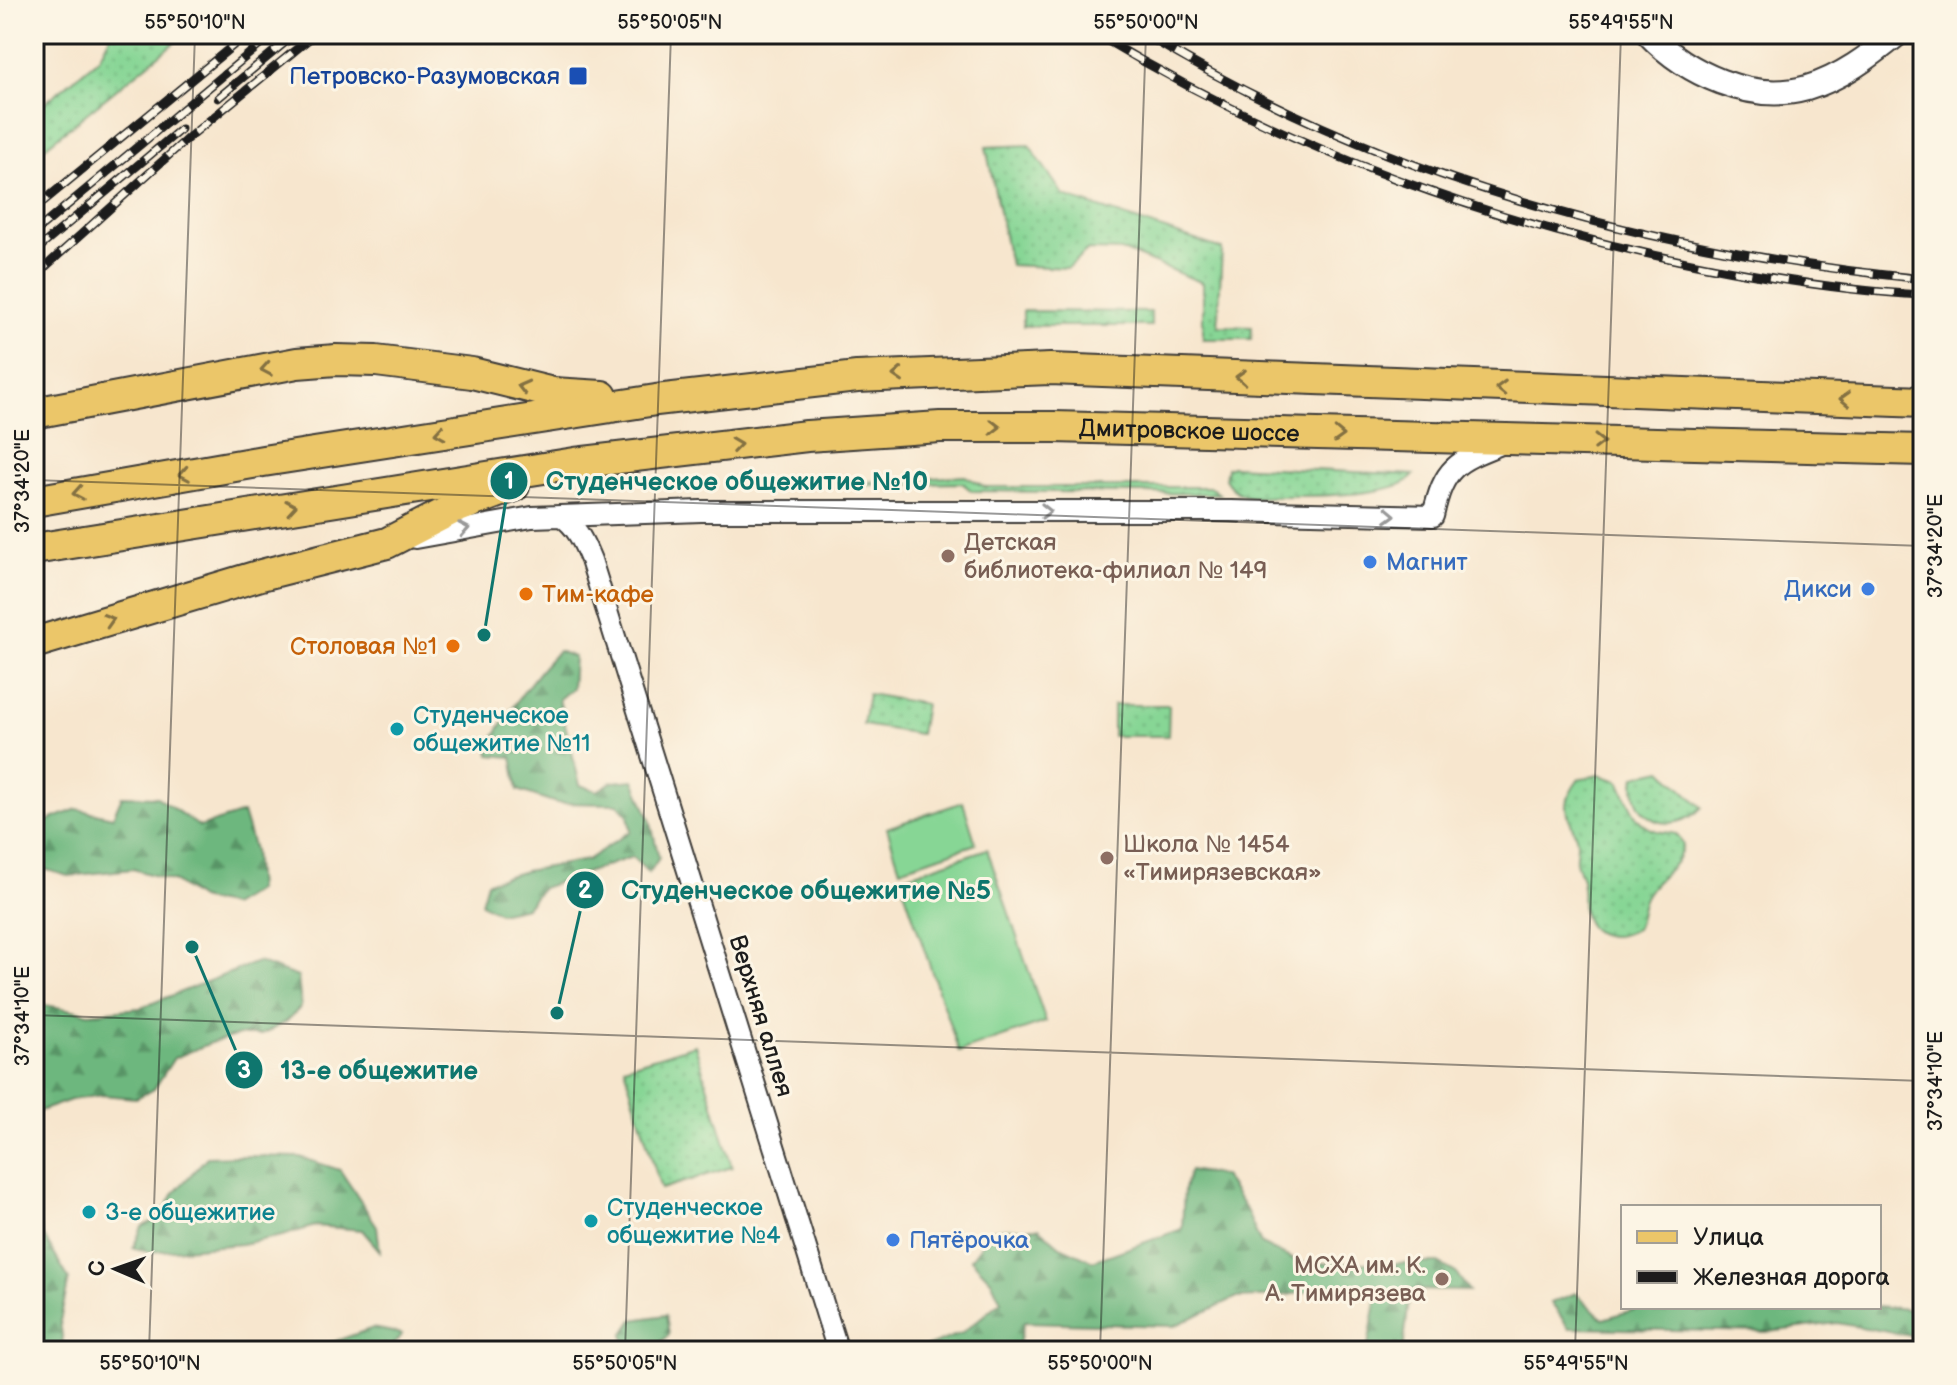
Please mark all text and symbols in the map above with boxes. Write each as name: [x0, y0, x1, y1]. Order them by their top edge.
text: 55°50'10"N: [144, 11, 246, 35]
text: 55°50'05"N: [617, 11, 723, 35]
text: 55°50'00"N: [1093, 11, 1199, 35]
text: 55°49'55"N: [1568, 11, 1674, 35]
place label: Петровско-Разумовская: [289, 62, 560, 91]
marker: Петровско-Разумовская: [567, 65, 589, 87]
one-way arrow: [259, 359, 273, 376]
one-way arrow: [891, 366, 904, 383]
one-way arrow: [1234, 369, 1247, 386]
one-way arrow: [516, 379, 530, 396]
one-way arrow: [1494, 379, 1507, 396]
one-way arrow: [1838, 391, 1851, 408]
street label: Дмитровское шоссе: [1079, 413, 1300, 448]
one-way arrow: [989, 418, 1002, 436]
one-way arrow: [434, 424, 447, 441]
one-way arrow: [1333, 427, 1346, 444]
text: 37°34'20"E: [11, 429, 35, 533]
one-way arrow: [1593, 433, 1606, 451]
one-way arrow: [730, 436, 743, 453]
callout: Студенческое общежитие №10: [489, 456, 944, 506]
one-way arrow: [177, 465, 190, 482]
text: 1: [504, 467, 514, 496]
text: Студенческое общежитие №10: [546, 467, 928, 498]
one-way arrow: [72, 483, 85, 500]
text: 37°34'20"E: [1924, 494, 1948, 598]
one-way arrow: [284, 499, 298, 516]
one-way arrow: [1040, 502, 1053, 520]
one-way arrow: [1384, 507, 1397, 524]
one-way arrow: [457, 521, 470, 538]
place label: Детская библиотека-филиал № 149: [964, 528, 1267, 585]
marker: Детская библиотека-филиал № 149: [939, 547, 957, 565]
place label: Магнит: [1386, 548, 1468, 577]
marker: Магнит: [1361, 553, 1379, 571]
place label: Дикси: [1784, 575, 1852, 604]
place label: Тим-кафе: [542, 580, 654, 609]
marker: Дикси: [1859, 580, 1877, 598]
marker: Тим-кафе: [517, 585, 535, 603]
one-way arrow: [101, 613, 115, 629]
place label: Столовая №1: [290, 632, 437, 661]
marker: Столовая №1: [444, 637, 462, 655]
place label: Студенческое общежитие №11: [413, 701, 591, 758]
marker: Студенческое общежитие №11: [388, 720, 406, 738]
place label: Школа № 1454 «Тимирязевская»: [1123, 830, 1322, 887]
marker: Школа № 1454 «Тимирязевская»: [1098, 849, 1116, 867]
callout: Студенческое общежитие №5: [565, 865, 1007, 915]
text: 2: [578, 876, 593, 905]
text: Студенческое общежитие №5: [621, 876, 991, 907]
street label: Верхняя аллея: [723, 932, 799, 1100]
text: 37°34'10"E: [11, 966, 35, 1066]
text: 37°34'10"E: [1924, 1031, 1948, 1131]
callout: 13-е общежитие: [224, 1045, 494, 1095]
text: 3: [237, 1056, 251, 1085]
text: 13-е общежитие: [280, 1056, 478, 1087]
place label: Студенческое общежитие №4: [607, 1193, 781, 1250]
place label: 3-е общежитие: [105, 1198, 275, 1227]
marker: 3-е общежитие: [80, 1203, 98, 1221]
legend: [1621, 1205, 1881, 1309]
marker: Студенческое общежитие №4: [582, 1212, 600, 1230]
text: Улица: [1693, 1223, 1764, 1252]
place label: Пятёрочка: [909, 1226, 1029, 1255]
north arrow: [76, 1229, 156, 1309]
marker: Пятёрочка: [884, 1231, 902, 1249]
place label: МСХА им. К. А. Тимирязева: [1264, 1251, 1426, 1308]
text: С: [84, 1260, 111, 1276]
text: Железная дорога: [1693, 1263, 1890, 1292]
marker: МСХА им. К. А. Тимирязева: [1433, 1270, 1451, 1288]
text: 55°50'10"N: [99, 1352, 201, 1376]
text: 55°50'05"N: [572, 1352, 678, 1376]
text: 55°50'00"N: [1047, 1352, 1153, 1376]
text: 55°49'55"N: [1523, 1352, 1629, 1376]

